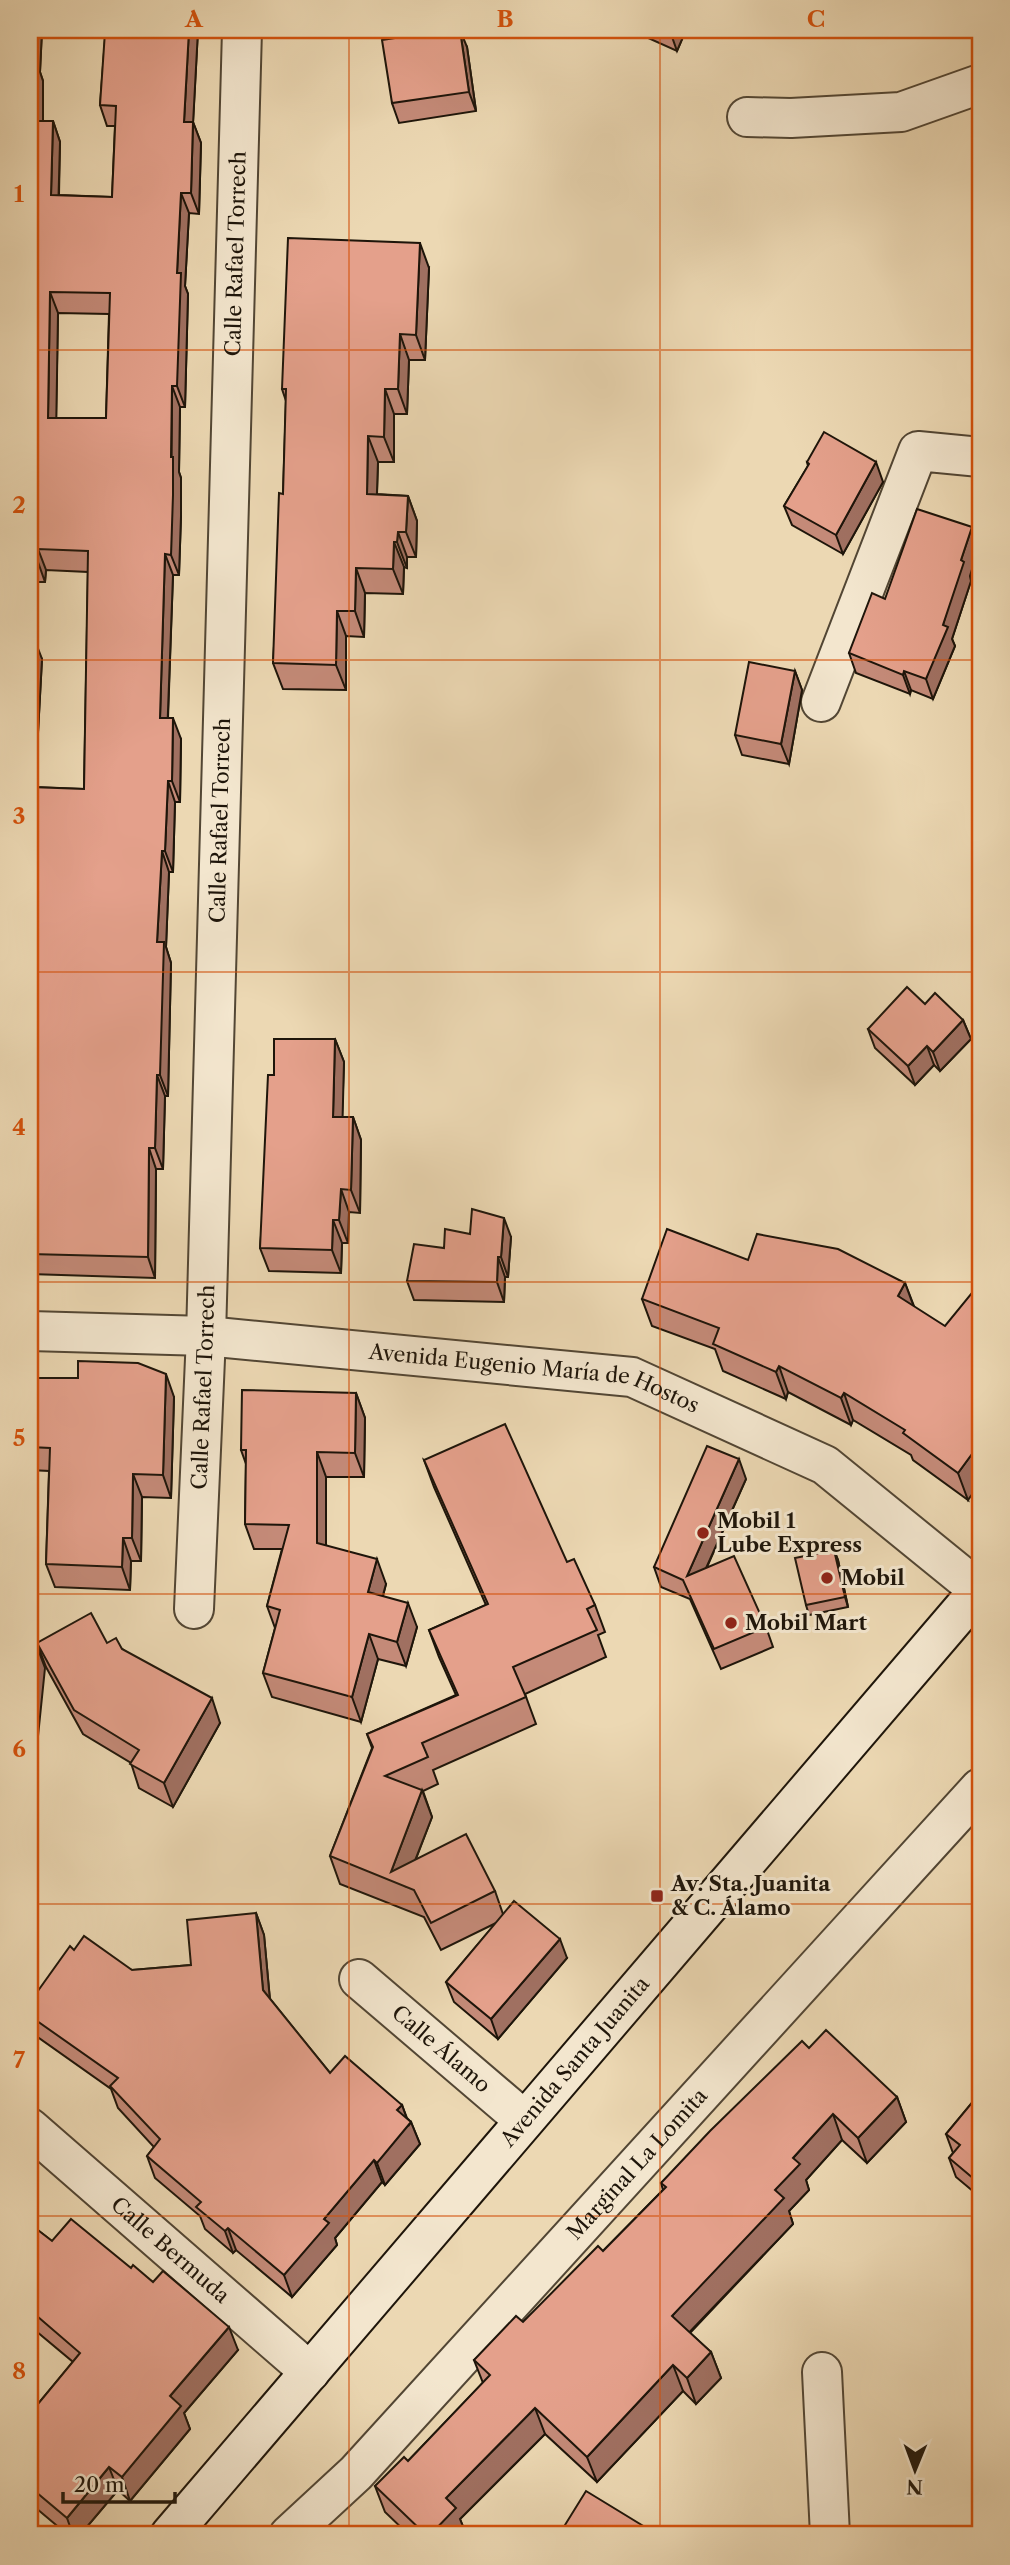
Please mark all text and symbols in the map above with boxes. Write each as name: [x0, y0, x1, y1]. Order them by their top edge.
text: A: [184, 5, 204, 33]
text: B: [496, 5, 514, 33]
text: C: [807, 5, 825, 33]
street label: Calle Rafael Torrech: [220, 151, 251, 357]
text: 1: [14, 180, 25, 208]
text: 2: [12, 491, 26, 519]
street label: Calle Rafael Torrech: [204, 718, 235, 923]
text: 3: [13, 802, 26, 830]
text: 4: [12, 1113, 26, 1141]
street label: Calle Rafael Torrech: [186, 1284, 219, 1490]
street label: Avenida Eugenio María de Hostos: [367, 1339, 703, 1418]
text: 5: [13, 1424, 25, 1452]
place label: Mobil 1 Lube Express: [717, 1508, 862, 1557]
marker: Mobil 1 Lube Express: [695, 1525, 711, 1541]
place label: Mobil: [841, 1565, 905, 1590]
marker: Mobil: [819, 1570, 835, 1586]
place label: Mobil Mart: [745, 1610, 868, 1635]
marker: Mobil Mart: [723, 1615, 739, 1631]
text: 6: [12, 1735, 26, 1763]
place label: Av. Sta. Juanita & C. Álamo: [670, 1871, 831, 1920]
marker: Av. Sta. Juanita & C. Álamo: [649, 1888, 665, 1904]
street label: Avenida Santa Juanita: [495, 1971, 655, 2152]
street label: Calle Álamo: [387, 2000, 496, 2098]
text: 7: [13, 2046, 25, 2074]
street label: Marginal La Lomita: [562, 2082, 713, 2245]
street label: Calle Bermuda: [106, 2192, 236, 2309]
text: 8: [12, 2357, 26, 2385]
north arrow: [880, 2436, 950, 2506]
scale bar: [63, 2460, 175, 2504]
text: 20 m: [74, 2472, 125, 2497]
text: N: [906, 2475, 923, 2498]

